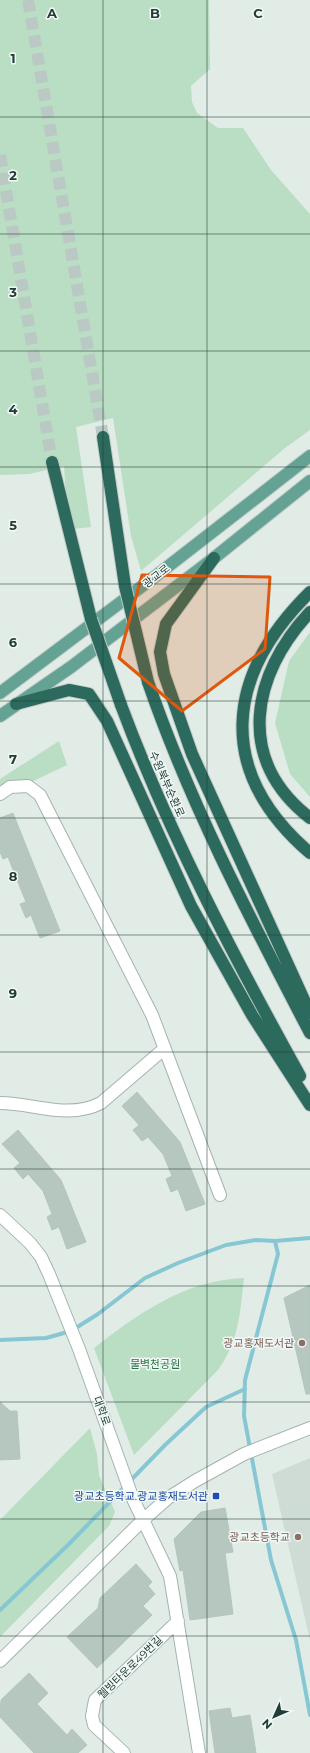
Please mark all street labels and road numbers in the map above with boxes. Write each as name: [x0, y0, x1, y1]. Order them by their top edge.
street label: 광교로: [140, 561, 172, 591]
street label: 수원북부순환로: [146, 749, 188, 819]
street label: 대학로: [90, 1394, 114, 1428]
street label: 웰빙타운로49번길: [95, 1633, 165, 1701]

